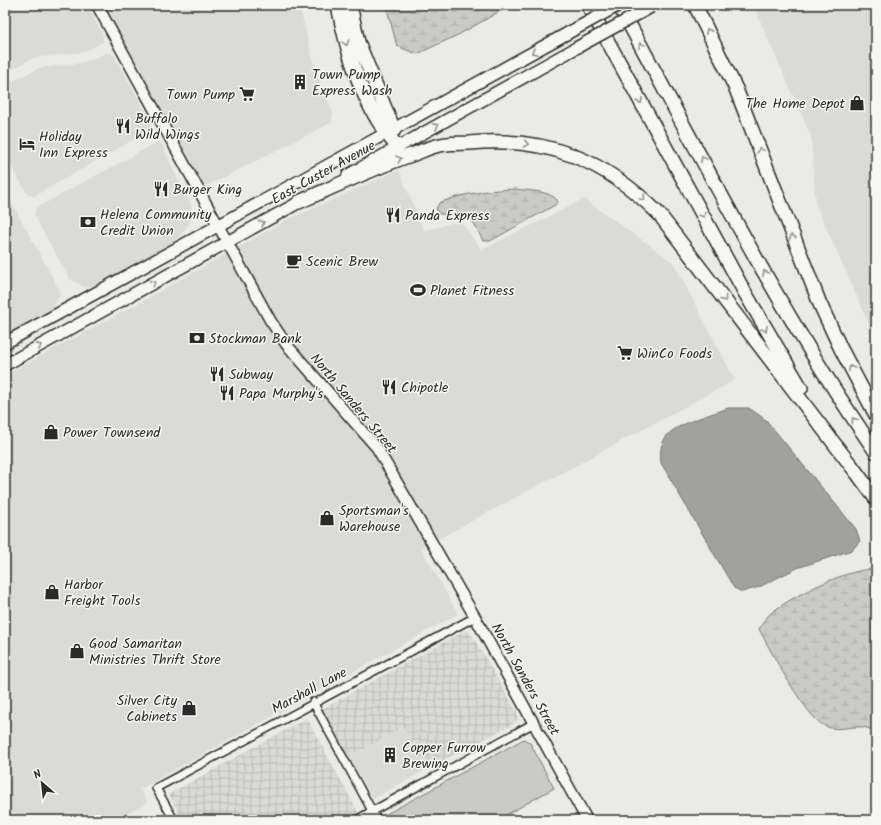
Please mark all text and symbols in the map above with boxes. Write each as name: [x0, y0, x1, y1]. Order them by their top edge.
one-way arrow: [705, 28, 713, 35]
one-way arrow: [341, 39, 350, 46]
one-way arrow: [638, 41, 645, 49]
one-way arrow: [530, 48, 538, 55]
place label: Town Pump Express Wash: [312, 64, 392, 102]
building icon: Town Pump Express Wash: [291, 73, 309, 91]
place label: Town Pump: [166, 84, 235, 106]
supermarket icon: Town Pump: [238, 85, 256, 103]
place label: The Home Depot: [746, 93, 846, 115]
shop icon: The Home Depot: [848, 94, 866, 112]
one-way arrow: [636, 97, 643, 104]
place label: Buffalo Wild Wings: [135, 108, 200, 146]
restaurant icon: Buffalo Wild Wings: [114, 117, 132, 135]
one-way arrow: [432, 123, 439, 130]
place label: Holiday Inn Express: [39, 126, 108, 164]
hotel icon: Holiday Inn Express: [18, 135, 36, 153]
street label: East Custer Avenue: [267, 135, 380, 211]
one-way arrow: [523, 139, 530, 147]
one-way arrow: [757, 147, 765, 154]
one-way arrow: [396, 155, 403, 164]
one-way arrow: [700, 156, 707, 163]
place label: Burger King: [173, 179, 242, 201]
restaurant icon: Burger King: [152, 180, 170, 198]
one-way arrow: [638, 193, 646, 201]
place label: Helena Community Credit Union: [100, 204, 212, 242]
place label: Panda Express: [405, 205, 490, 227]
restaurant icon: Panda Express: [384, 206, 402, 224]
one-way arrow: [698, 211, 705, 218]
bank icon: Helena Community Credit Union: [79, 213, 97, 231]
one-way arrow: [258, 221, 265, 228]
one-way arrow: [789, 233, 797, 240]
place label: Scenic Brew: [306, 251, 378, 273]
cafe icon: Scenic Brew: [285, 252, 303, 270]
one-way arrow: [763, 270, 770, 277]
place label: Planet Fitness: [430, 280, 514, 302]
one-way arrow: [149, 281, 156, 288]
sports icon: Planet Fitness: [409, 281, 427, 299]
one-way arrow: [719, 294, 726, 301]
one-way arrow: [761, 325, 768, 332]
place label: Stockman Bank: [209, 328, 302, 350]
bank icon: Stockman Bank: [188, 329, 206, 347]
place label: WinCo Foods: [637, 343, 712, 365]
one-way arrow: [35, 344, 42, 351]
supermarket icon: WinCo Foods: [616, 344, 634, 362]
street label: North Sanders Street: [304, 349, 402, 459]
place label: Subway: [229, 364, 274, 386]
restaurant icon: Subway: [208, 365, 226, 383]
one-way arrow: [848, 365, 856, 372]
place label: Chipotle: [401, 377, 449, 399]
restaurant icon: Chipotle: [380, 378, 398, 396]
place label: Papa Murphy's: [239, 383, 323, 405]
restaurant icon: Papa Murphy's: [218, 384, 236, 402]
one-way arrow: [851, 417, 859, 424]
place label: Power Townsend: [63, 422, 161, 444]
shop icon: Power Townsend: [42, 423, 60, 441]
place label: Sportsman's Warehouse: [339, 500, 409, 538]
shop icon: Sportsman's Warehouse: [318, 509, 336, 527]
place label: Harbor Freight Tools: [64, 574, 140, 612]
shop icon: Harbor Freight Tools: [43, 583, 61, 601]
street label: North Sanders Street: [485, 619, 565, 740]
place label: Good Samaritan Ministries Thrift Store: [89, 633, 221, 671]
shop icon: Good Samaritan Ministries Thrift Store: [68, 642, 86, 660]
street label: Marshall Lane: [268, 661, 352, 720]
place label: Silver City Cabinets: [117, 690, 177, 728]
shop icon: Silver City Cabinets: [180, 699, 198, 717]
place label: Copper Furrow Brewing: [402, 737, 486, 775]
building icon: Copper Furrow Brewing: [381, 746, 399, 764]
north arrow: [22, 763, 62, 803]
text: N: [30, 765, 45, 785]

